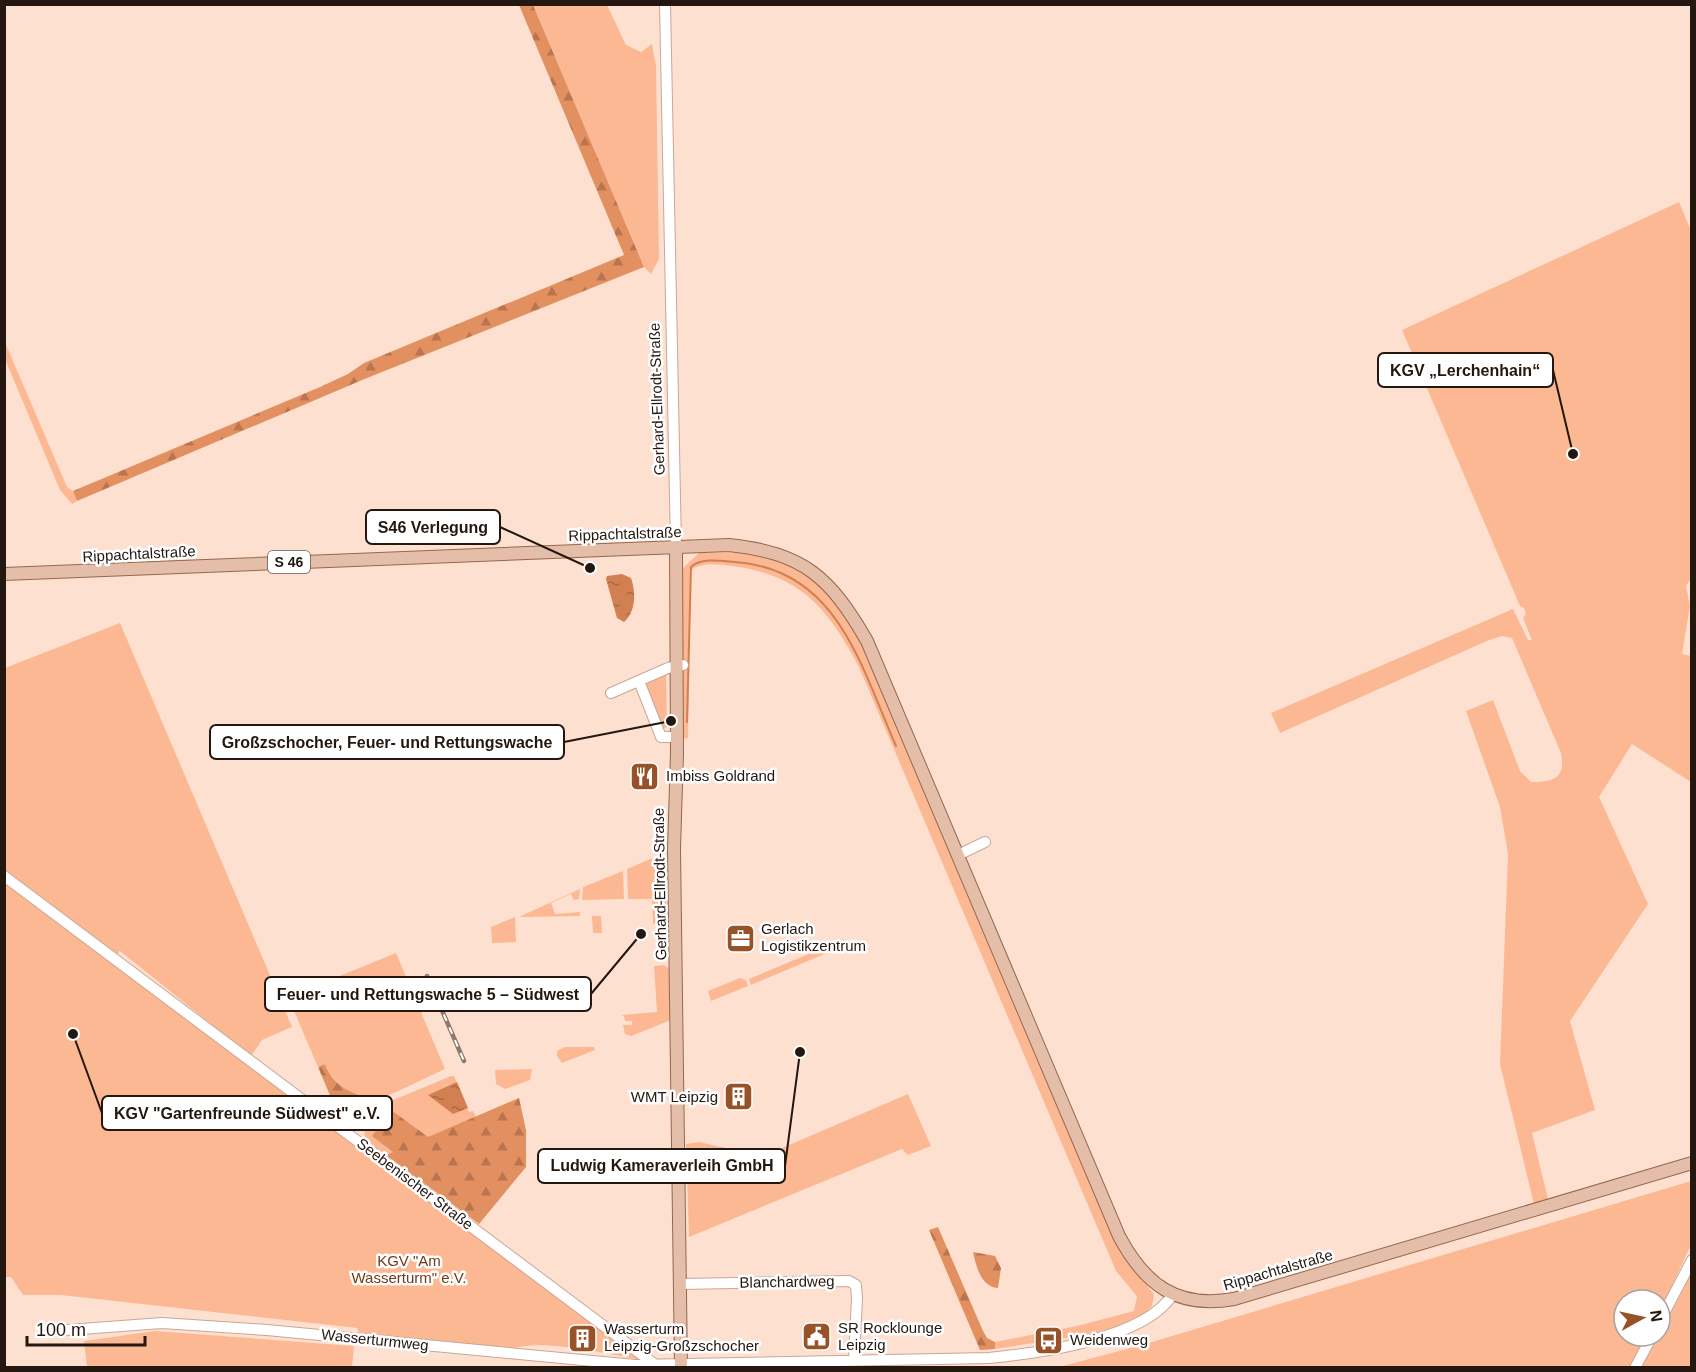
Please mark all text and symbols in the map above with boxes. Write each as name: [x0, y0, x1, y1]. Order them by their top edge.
street label: Gerhard-Ellrodt-Straße: [645, 322, 668, 476]
callout: KGV „Lerchenhain“: [1378, 353, 1553, 387]
text: KGV „Lerchenhain“: [1390, 362, 1540, 379]
callout: S46 Verlegung: [366, 510, 500, 544]
text: S46 Verlegung: [378, 519, 488, 536]
street label: Rippachtalstraße: [568, 523, 682, 544]
street label: Rippachtalstraße: [82, 542, 196, 565]
road number: S 46: [268, 551, 310, 573]
callout: Großzschocher, Feuer- und Rettungswache: [210, 725, 564, 759]
text: Großzschocher, Feuer- und Rettungswache: [222, 734, 552, 751]
restaurant icon: Imbiss Goldrand: [629, 760, 661, 792]
place label: Imbiss Goldrand: [666, 767, 775, 784]
street label: Gerhard-Ellrodt-Straße: [650, 808, 669, 960]
place label: Gerlach Logistikzentrum: [761, 920, 866, 954]
office icon: Gerlach Logistikzentrum: [724, 922, 756, 954]
callout: Feuer- und Rettungswache 5 – Südwest: [265, 977, 591, 1011]
text: Feuer- und Rettungswache 5 – Südwest: [277, 986, 580, 1003]
building icon: WMT Leipzig: [723, 1081, 755, 1113]
place label: WMT Leipzig: [631, 1088, 718, 1105]
callout: KGV "Gartenfreunde Südwest" e.V.: [102, 1096, 392, 1130]
text: KGV "Gartenfreunde Südwest" e.V.: [114, 1105, 380, 1122]
street label: Seebenischer Straße: [354, 1134, 477, 1233]
callout: Ludwig Kameraverleih GmbH: [538, 1149, 785, 1183]
text: Ludwig Kameraverleih GmbH: [550, 1157, 774, 1174]
street label: Rippachtalstraße: [1221, 1246, 1335, 1293]
park label: KGV "Am Wasserturm" e.V.: [351, 1252, 467, 1286]
street label: Blanchardweg: [739, 1272, 835, 1291]
north arrow: [1612, 1288, 1672, 1348]
scale bar: [27, 1309, 146, 1347]
text: N: [1647, 1309, 1666, 1323]
place label: SR Rocklounge Leipzig: [838, 1319, 942, 1353]
text: 100 m: [36, 1320, 86, 1340]
place label: Wasserturm Leipzig-Großzschocher: [604, 1320, 759, 1354]
public building icon: SR Rocklounge Leipzig: [801, 1321, 833, 1353]
building icon: Wasserturm Leipzig-Großzschocher: [567, 1322, 599, 1354]
bus stop icon: Weidenweg: [1033, 1324, 1065, 1356]
street label: Wasserturmweg: [321, 1325, 430, 1354]
place label: Weidenweg: [1070, 1331, 1148, 1348]

